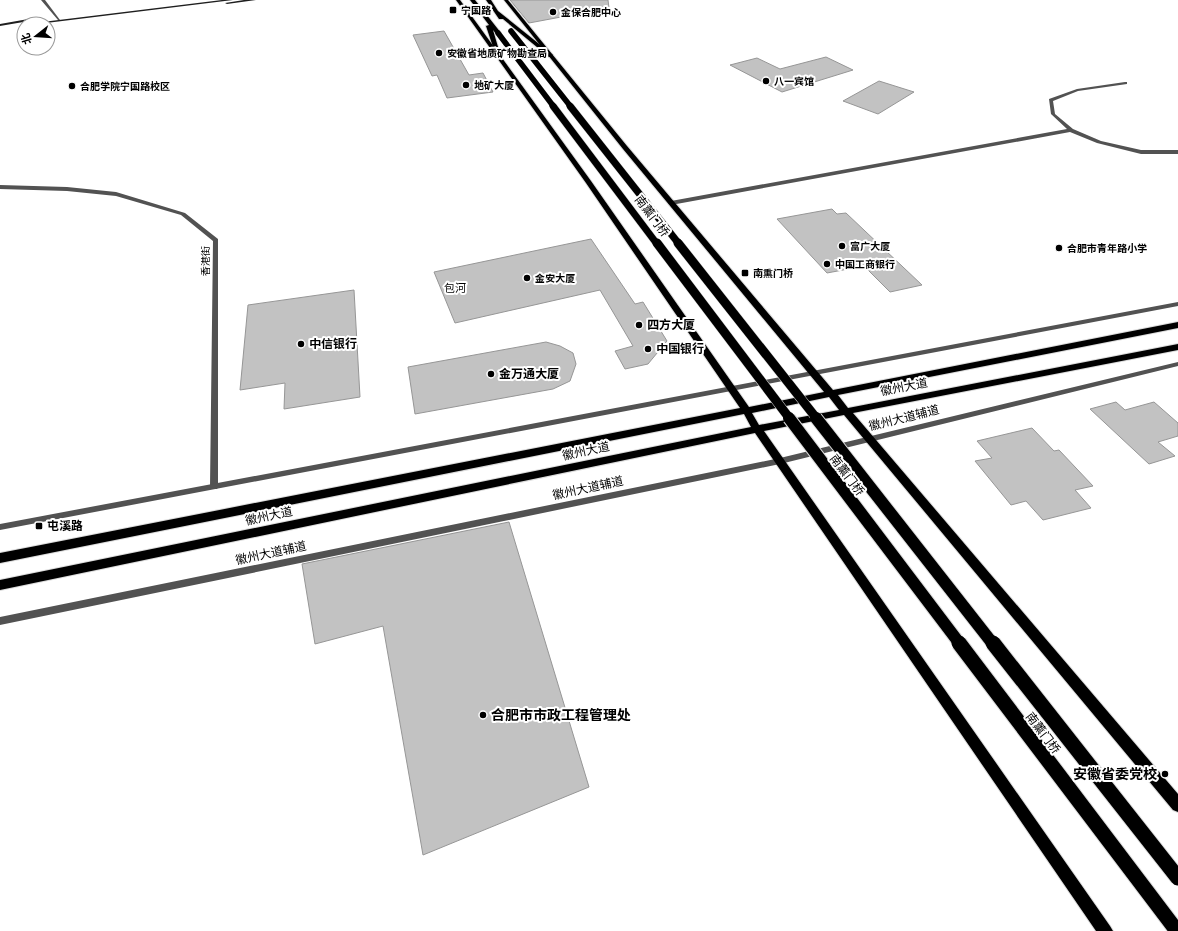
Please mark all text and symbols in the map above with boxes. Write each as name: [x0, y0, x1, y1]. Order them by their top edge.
place label: 宁国路: [461, 3, 492, 18]
marker: 宁国路: [448, 5, 458, 15]
place label: 金保合肥中心: [560, 5, 621, 20]
marker: 金保合肥中心: [548, 7, 558, 17]
north arrow: [16, 16, 56, 56]
text: 北: [17, 31, 36, 47]
place label: 安徽省地质矿物勘查局: [447, 46, 547, 61]
marker: 安徽省地质矿物勘查局: [434, 48, 444, 58]
place label: 八一宾馆: [774, 74, 814, 89]
marker: 八一宾馆: [761, 76, 771, 86]
place label: 地矿大厦: [474, 78, 514, 93]
place label: 合肥学院宁国路校区: [80, 79, 170, 94]
marker: 地矿大厦: [461, 80, 471, 90]
marker: 合肥学院宁国路校区: [67, 81, 77, 91]
street label: 南薰门桥: [630, 191, 674, 241]
place label: 富广大厦: [850, 239, 890, 254]
marker: 富广大厦: [837, 241, 847, 251]
place label: 合肥市青年路小学: [1067, 241, 1147, 256]
marker: 合肥市青年路小学: [1054, 243, 1064, 253]
street label: 香港街: [198, 246, 213, 276]
place label: 中国工商银行: [835, 257, 895, 272]
marker: 中国工商银行: [822, 259, 832, 269]
place label: 南熏门桥: [753, 266, 793, 281]
marker: 南熏门桥: [740, 268, 750, 278]
place label: 金安大厦: [534, 271, 575, 286]
marker: 金安大厦: [522, 273, 532, 283]
district label: 包河: [444, 280, 466, 296]
place label: 四方大厦: [647, 315, 695, 334]
marker: 四方大厦: [634, 320, 644, 330]
place label: 中信银行: [309, 334, 357, 353]
marker: 中信银行: [296, 339, 306, 349]
place label: 中国银行: [656, 339, 704, 358]
marker: 中国银行: [643, 344, 653, 354]
place label: 金万通大厦: [499, 364, 559, 383]
marker: 金万通大厦: [486, 369, 496, 379]
street label: 徽州大道: [879, 373, 929, 400]
street label: 徽州大道辅道: [867, 400, 941, 435]
street label: 徽州大道: [560, 436, 611, 465]
street label: 南薰门桥: [825, 450, 869, 500]
street label: 徽州大道辅道: [551, 471, 625, 504]
street label: 徽州大道: [243, 501, 294, 530]
place label: 屯溪路: [47, 516, 83, 535]
marker: 屯溪路: [34, 521, 44, 531]
street label: 徽州大道辅道: [234, 536, 308, 569]
place label: 合肥市市政工程管理处: [491, 704, 631, 725]
street label: 南薰门桥: [1021, 708, 1065, 758]
marker: 合肥市市政工程管理处: [478, 710, 488, 720]
place label: 安徽省委党校: [1073, 763, 1157, 784]
marker: 安徽省委党校: [1160, 769, 1170, 779]

